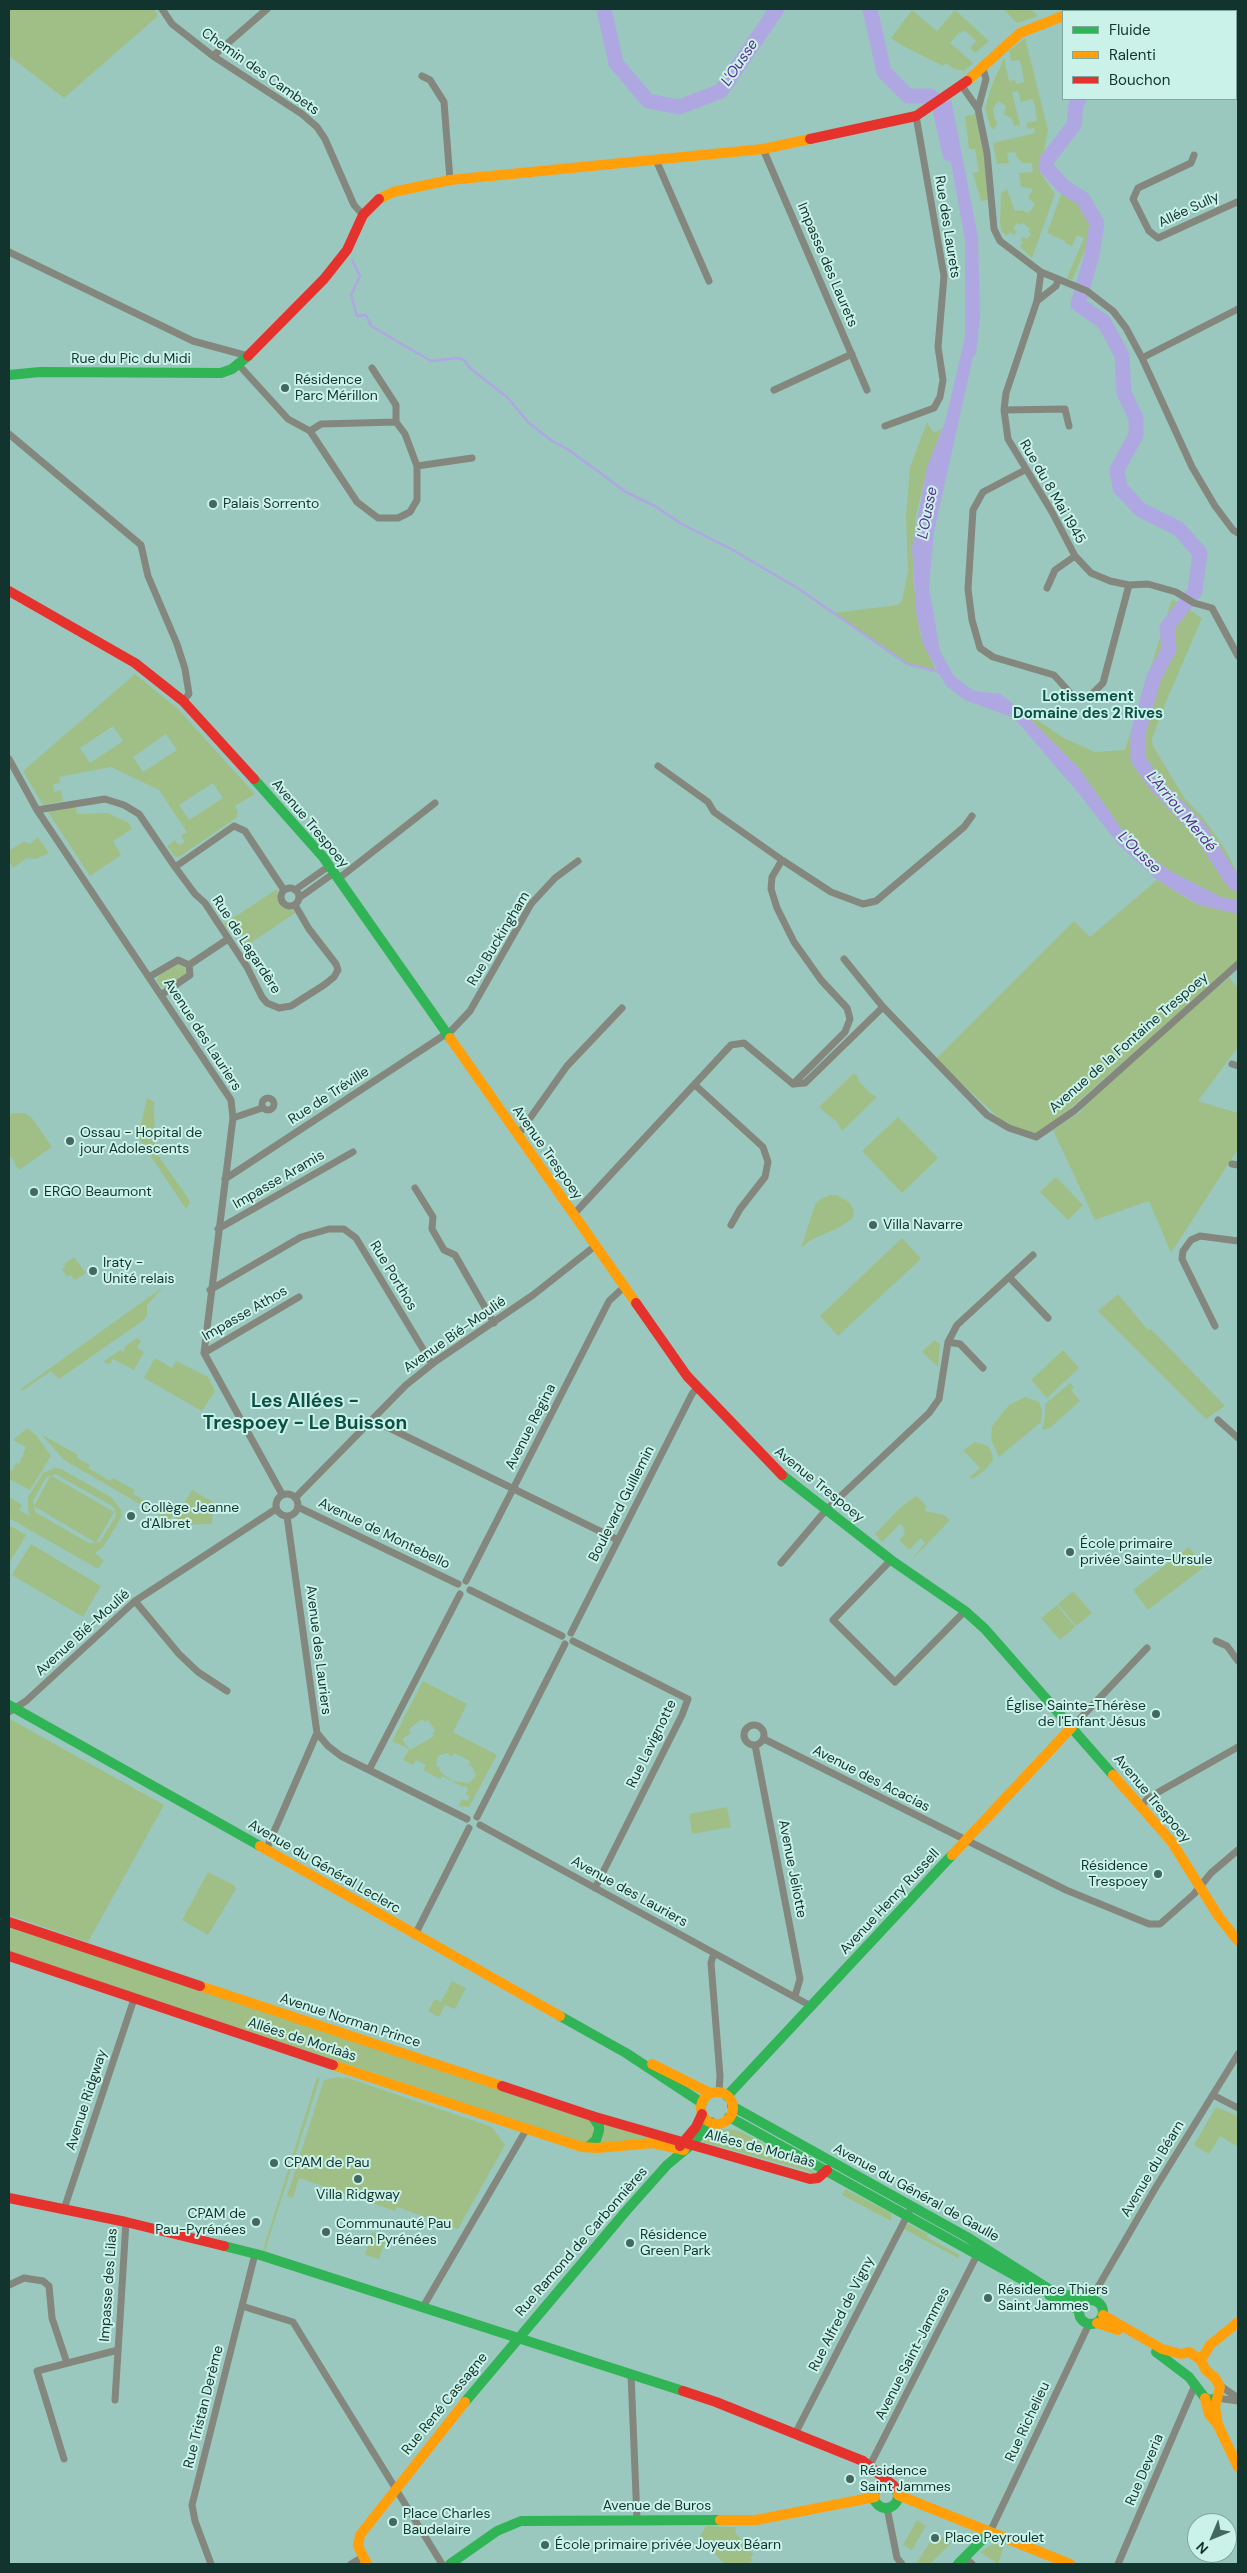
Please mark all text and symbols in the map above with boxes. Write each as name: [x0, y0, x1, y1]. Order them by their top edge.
legend: [1062, 10, 1237, 100]
text: Fluide: [1109, 20, 1151, 40]
street label: Chemin des Cambets: [198, 25, 322, 119]
water label: L'Ousse: [718, 36, 762, 90]
text: Ralenti: [1109, 45, 1156, 65]
text: Bouchon: [1109, 70, 1170, 90]
street label: Rue des Laurets: [931, 174, 963, 280]
street label: Allée Sully: [1156, 189, 1222, 231]
street label: Impasse des Laurets: [793, 200, 861, 330]
street label: Rue du Pic du Midi: [71, 351, 191, 367]
place label: Résidence Parc Mérillon: [295, 372, 378, 404]
marker: Résidence Parc Mérillon: [279, 382, 291, 394]
street label: Rue du 8 Mai 1945: [1015, 437, 1089, 547]
water label: L'Ousse: [914, 485, 942, 541]
place label: Palais Sorrento: [223, 496, 319, 512]
marker: Palais Sorrento: [207, 498, 219, 510]
district label: Lotissement Domaine des 2 Rives: [1013, 688, 1163, 723]
water label: L'Arriou Merdé: [1142, 768, 1220, 856]
street label: Avenue Trespoey: [268, 776, 352, 872]
water label: L'Ousse: [1114, 828, 1164, 878]
street label: Rue Buckingham: [464, 889, 534, 989]
street label: Rue de Lagardère: [208, 893, 284, 997]
street label: Avenue de la Fontaine Trespoey: [1046, 969, 1212, 1117]
street label: Avenue des Lauriers: [159, 976, 245, 1094]
street label: Rue de Tréville: [285, 1064, 373, 1128]
street label: Avenue Trespoey: [508, 1103, 586, 1203]
place label: Ossau - Hopital de jour Adolescents: [80, 1125, 202, 1158]
marker: Ossau - Hopital de jour Adolescents: [64, 1135, 76, 1147]
street label: Impasse Aramis: [230, 1147, 328, 1213]
place label: ERGO Beaumont: [44, 1184, 152, 1200]
marker: ERGO Beaumont: [28, 1186, 40, 1198]
place label: Villa Navarre: [883, 1217, 963, 1233]
marker: Villa Navarre: [867, 1219, 879, 1231]
street label: Rue Porthos: [366, 1238, 420, 1314]
place label: Iraty - Unité relais: [103, 1255, 175, 1288]
marker: Iraty - Unité relais: [87, 1265, 99, 1277]
street label: Impasse Athos: [199, 1283, 291, 1345]
street label: Avenue Bié-Moulié: [401, 1293, 509, 1377]
street label: Avenue Regina: [502, 1381, 560, 1473]
district label: Les Allées - Trespoey - Le Buisson: [203, 1391, 407, 1435]
street label: Boulevard Guillemin: [586, 1443, 658, 1565]
street label: Avenue Trespoey: [771, 1444, 867, 1526]
street label: Avenue de Montebello: [315, 1495, 453, 1573]
place label: Collège Jeanne d'Albret: [141, 1500, 239, 1532]
marker: Collège Jeanne d'Albret: [125, 1510, 137, 1522]
place label: École primaire privée Sainte-Ursule: [1080, 1536, 1212, 1568]
marker: École primaire privée Sainte-Ursule: [1064, 1546, 1076, 1558]
street label: Avenue des Lauriers: [302, 1584, 334, 1716]
street label: Avenue Bié-Moulié: [32, 1586, 134, 1680]
street label: Rue Lavignotte: [623, 1697, 681, 1791]
place label: Église Sainte-Thérèse de l'Enfant Jésus: [1006, 1698, 1146, 1730]
marker: Église Sainte-Thérèse de l'Enfant Jésus: [1150, 1708, 1162, 1720]
street label: Avenue des Acacias: [810, 1742, 932, 1816]
street label: Avenue Trespoey: [1110, 1751, 1194, 1847]
street label: Avenue du Général Leclerc: [245, 1816, 403, 1918]
street label: Avenue Jeliotte: [774, 1819, 810, 1919]
street label: Avenue Henry Russell: [837, 1846, 943, 1958]
street label: Avenue des Lauriers: [568, 1853, 690, 1931]
place label: Résidence Trespoey: [1081, 1858, 1148, 1890]
marker: Résidence Trespoey: [1152, 1868, 1164, 1880]
street label: Avenue Norman Prince: [278, 1990, 422, 2052]
street label: Allées de Morlaàs: [246, 2015, 358, 2065]
street label: Avenue Ridgway: [63, 2047, 111, 2153]
street label: Avenue du Béarn: [1118, 2118, 1188, 2220]
street label: Allées de Morlaàs: [703, 2126, 817, 2172]
street label: Avenue du Général de Gaulle: [830, 2140, 1002, 2246]
place label: CPAM de Pau: [284, 2155, 370, 2171]
marker: CPAM de Pau: [268, 2157, 280, 2169]
street label: Rue Ramond de Carbonnières: [512, 2164, 652, 2320]
marker: Villa Ridgway: [352, 2173, 364, 2185]
place label: Villa Ridgway: [316, 2187, 400, 2203]
place label: CPAM de Pau-Pyrénées: [155, 2206, 246, 2238]
marker: CPAM de Pau-Pyrénées: [250, 2216, 262, 2228]
place label: Communauté Pau Béarn Pyrénées: [336, 2216, 451, 2248]
marker: Communauté Pau Béarn Pyrénées: [320, 2226, 332, 2238]
place label: Résidence Green Park: [640, 2227, 711, 2260]
street label: Impasse des Lilas: [97, 2228, 121, 2342]
marker: Résidence Green Park: [624, 2237, 636, 2249]
street label: Rue Alfred de Vigny: [806, 2254, 878, 2374]
place label: Résidence Thiers Saint Jammes: [998, 2282, 1108, 2314]
street label: Avenue Saint-Jammes: [872, 2285, 954, 2423]
marker: Résidence Thiers Saint Jammes: [982, 2292, 994, 2304]
street label: Rue Tristan Derème: [181, 2344, 227, 2470]
street label: Rue René Cassagne: [399, 2349, 491, 2459]
street label: Rue Richelieu: [1002, 2379, 1054, 2465]
street label: Rue Deveria: [1122, 2432, 1168, 2508]
place label: Résidence Saint Jammes: [860, 2463, 951, 2496]
marker: Résidence Saint Jammes: [844, 2473, 856, 2485]
street label: Avenue de Buros: [603, 2498, 711, 2514]
place label: Place Charles Baudelaire: [403, 2506, 491, 2538]
north arrow: [1187, 2513, 1237, 2563]
marker: Place Charles Baudelaire: [387, 2516, 399, 2528]
place label: Place Peyroulet: [945, 2530, 1044, 2546]
marker: Place Peyroulet: [929, 2532, 941, 2544]
place label: École primaire privée Joyeux Béarn: [555, 2537, 781, 2553]
text: N: [1192, 2538, 1212, 2558]
marker: École primaire privée Joyeux Béarn: [539, 2539, 551, 2551]

